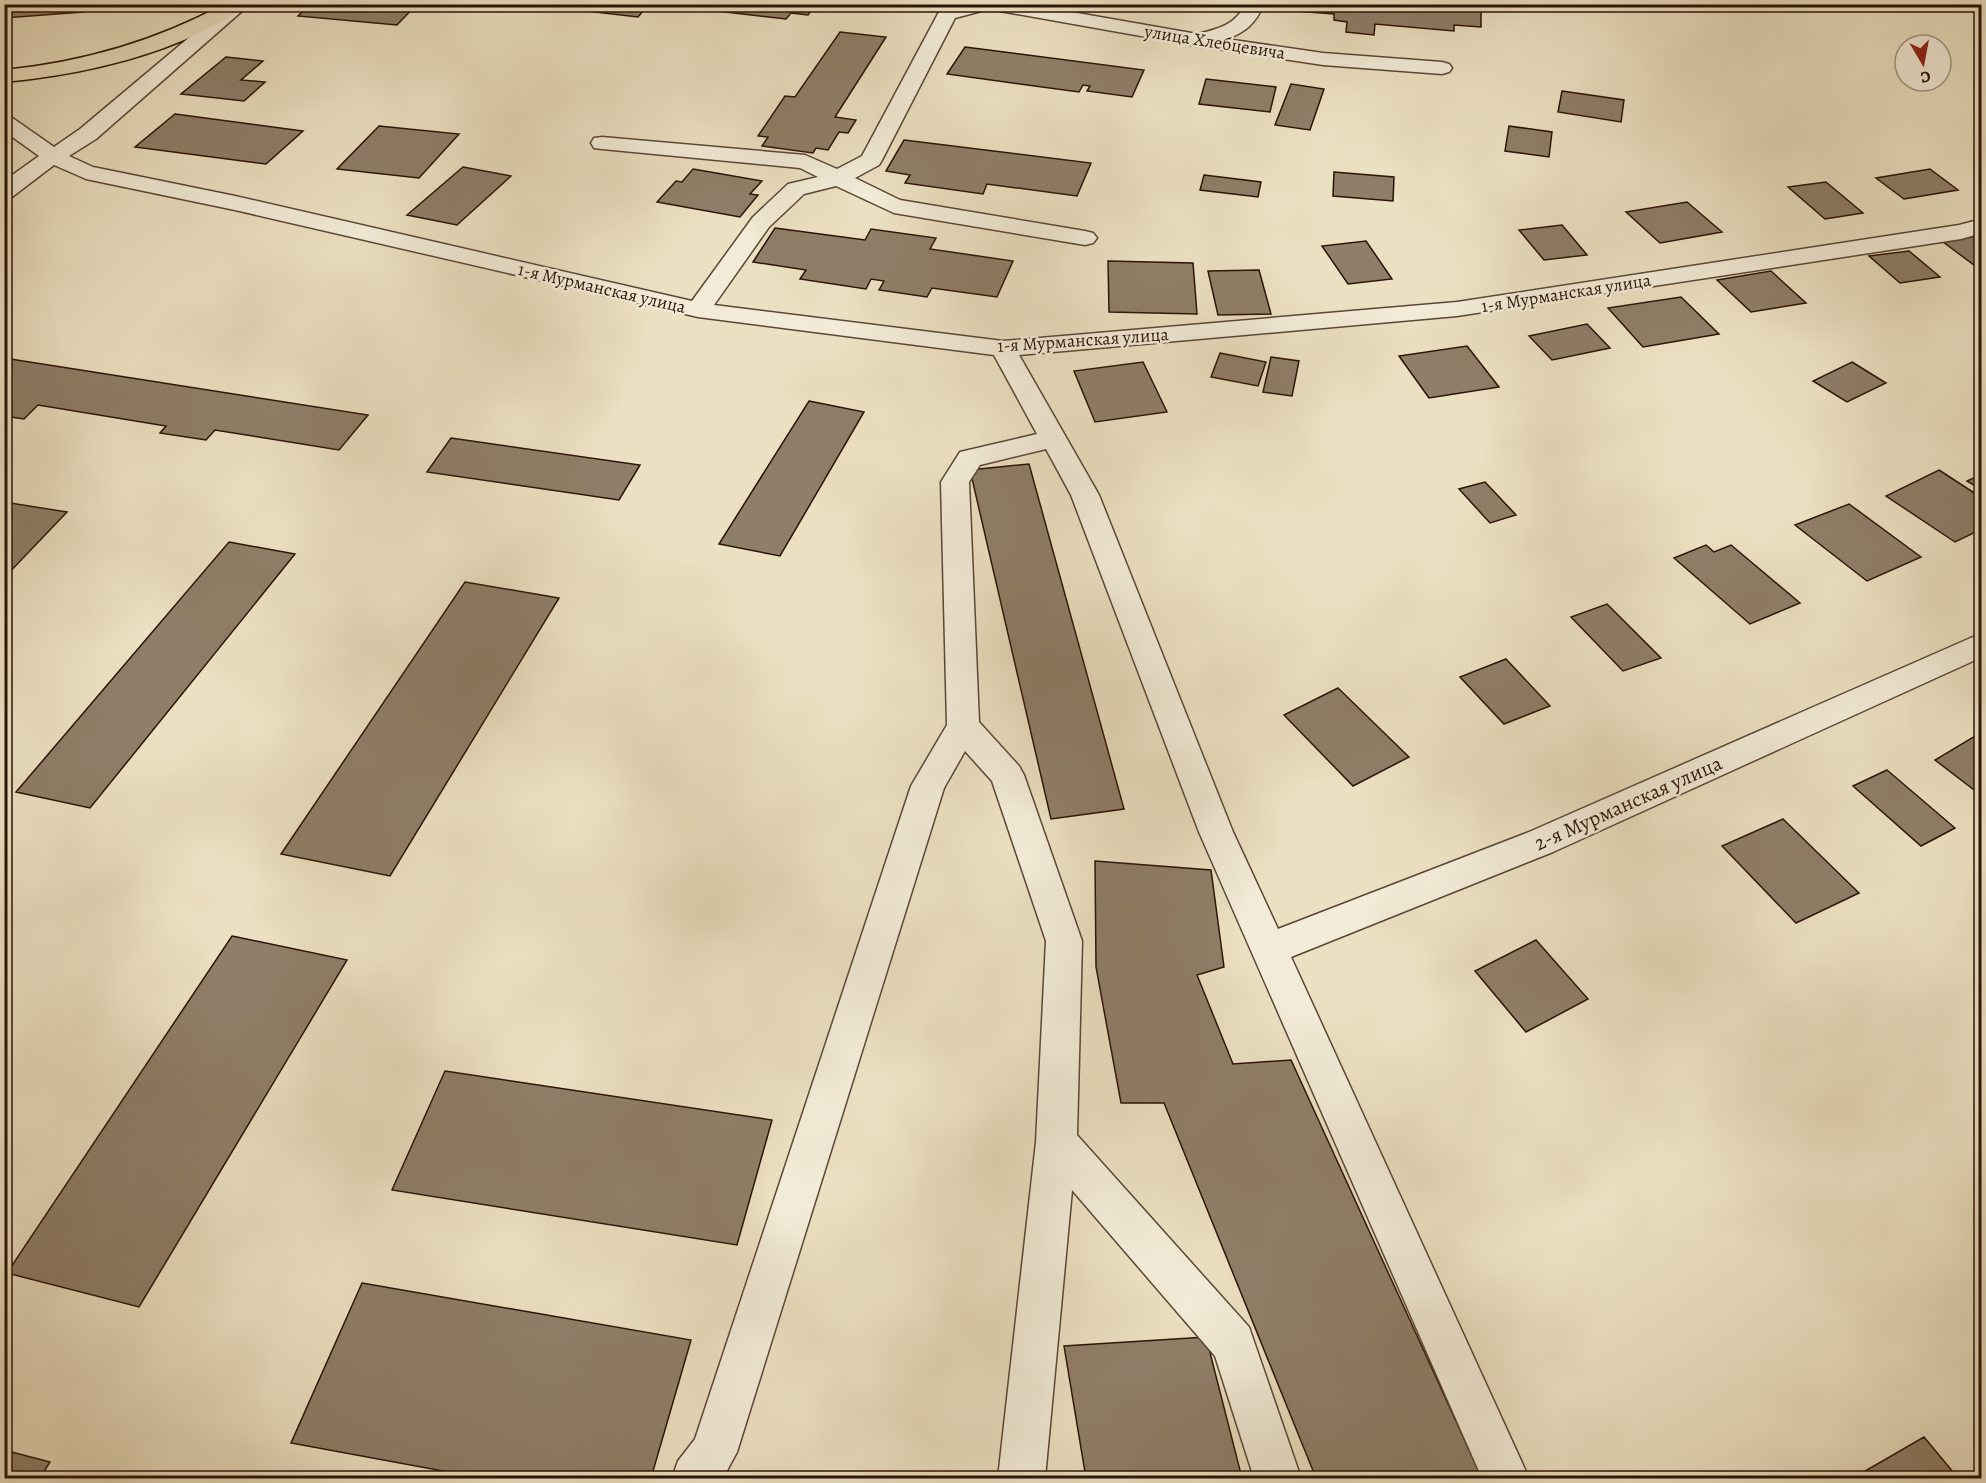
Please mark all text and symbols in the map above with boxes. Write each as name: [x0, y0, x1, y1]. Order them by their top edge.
street label: улица Хлебцевича: [1142, 19, 1288, 65]
north arrow: [1893, 33, 1953, 93]
text: С: [1919, 65, 1932, 89]
street label: 1-я Мурманская улица: [516, 257, 689, 319]
street label: 1-я Мурманская улица: [1479, 268, 1653, 318]
street label: 1-я Мурманская улица: [997, 322, 1170, 358]
street label: 2-я Мурманская улица: [1530, 749, 1727, 857]

